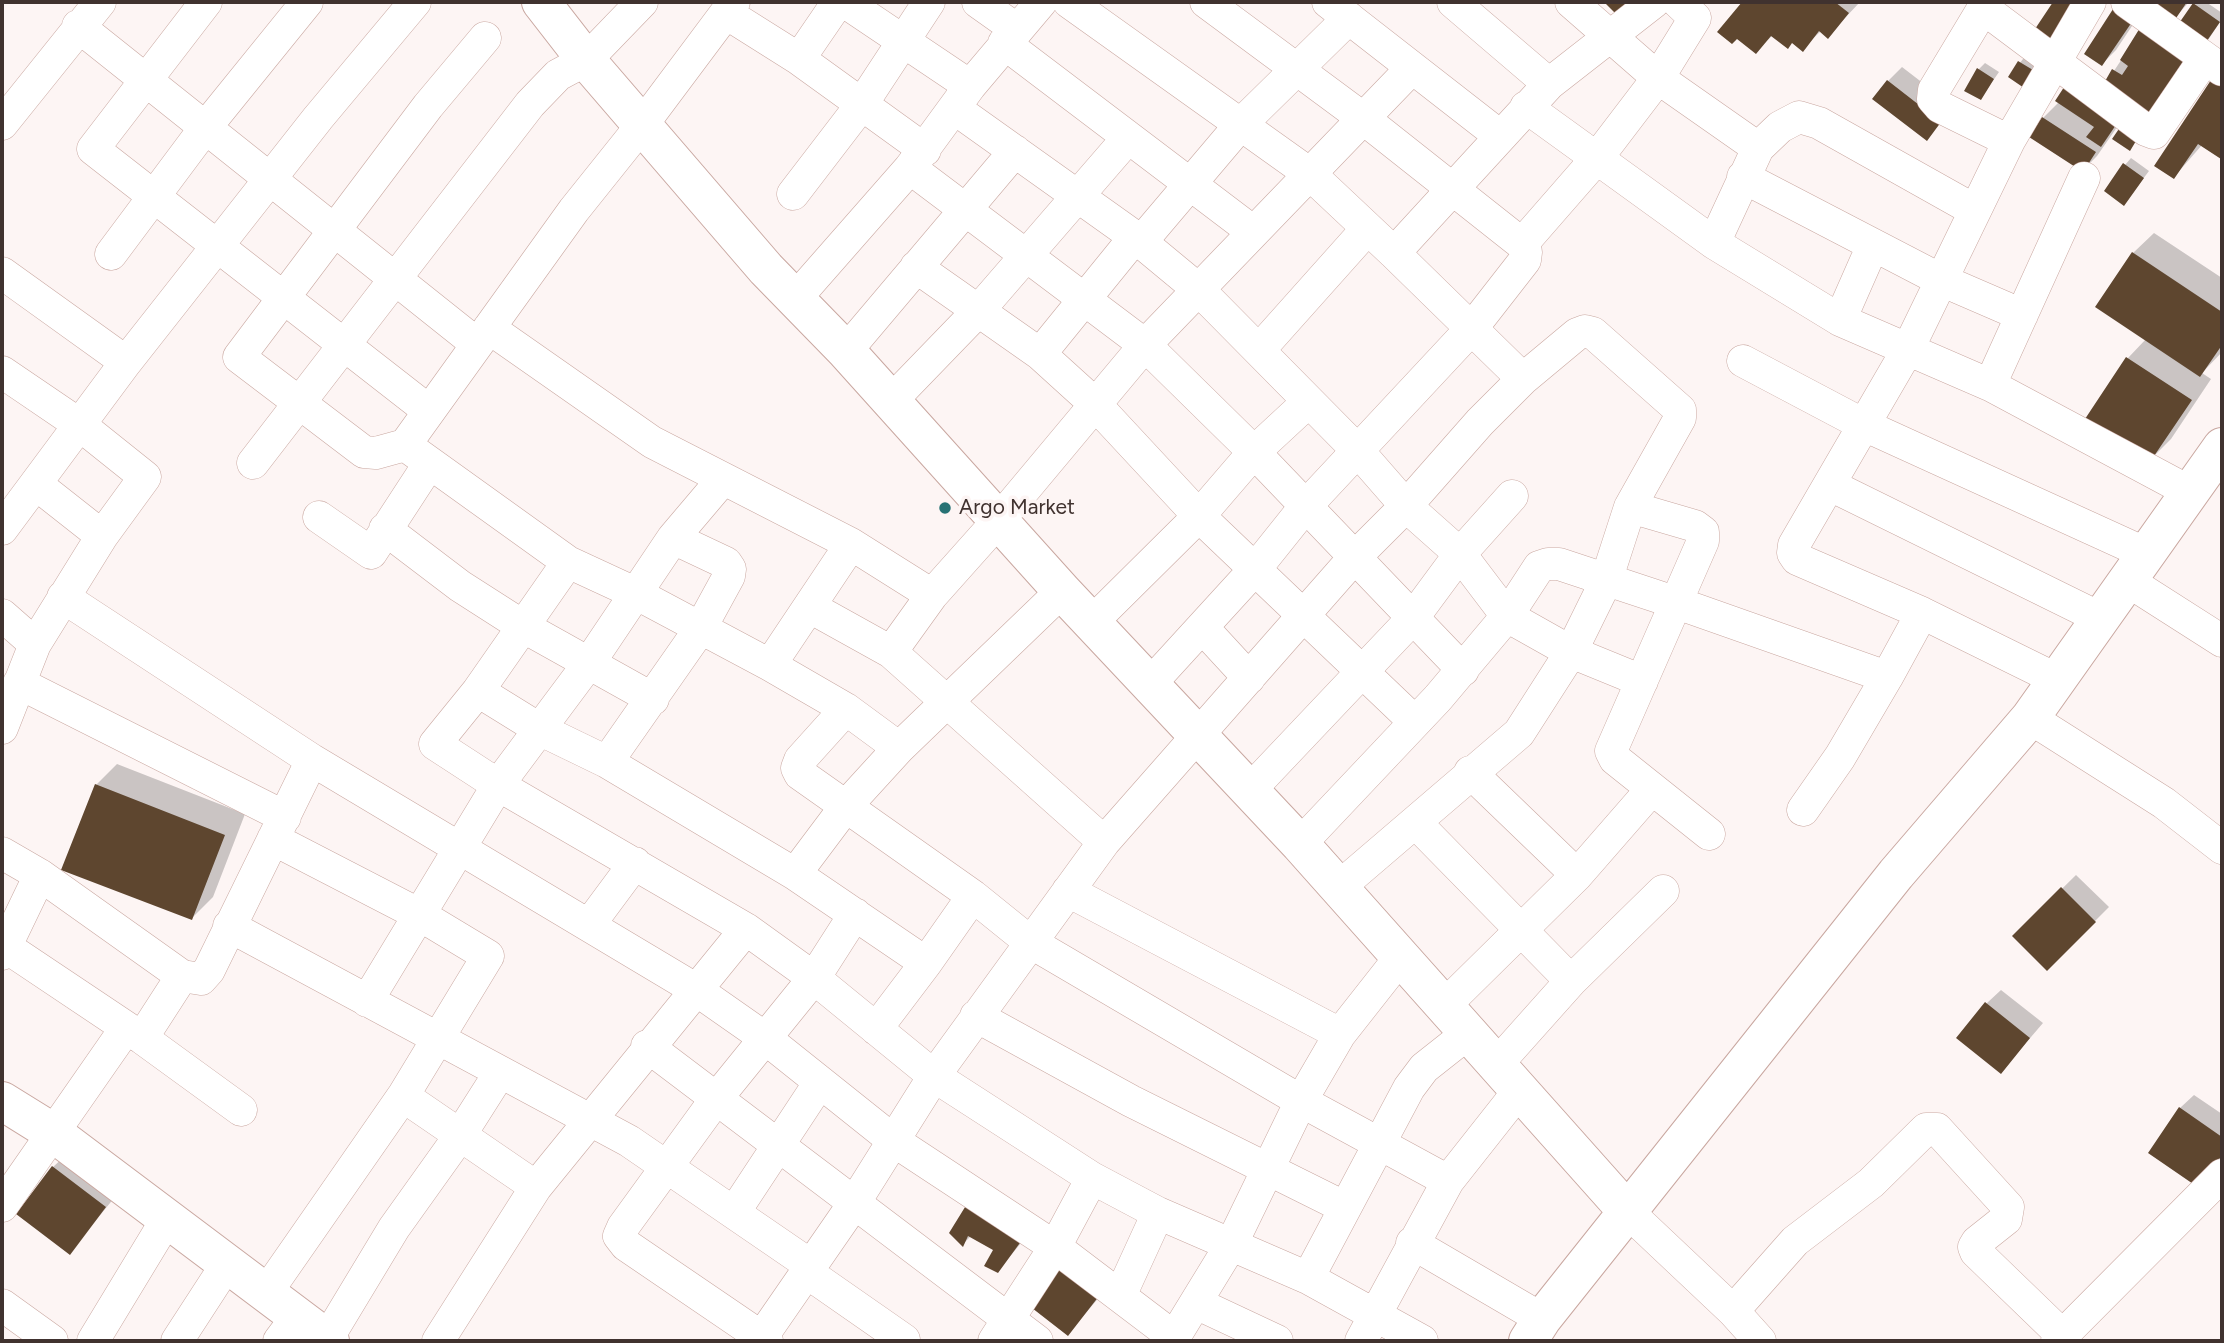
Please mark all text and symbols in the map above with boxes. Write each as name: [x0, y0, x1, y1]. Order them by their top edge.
place label: Argo Market: [959, 495, 1075, 521]
marker: Argo Market: [937, 500, 953, 516]

